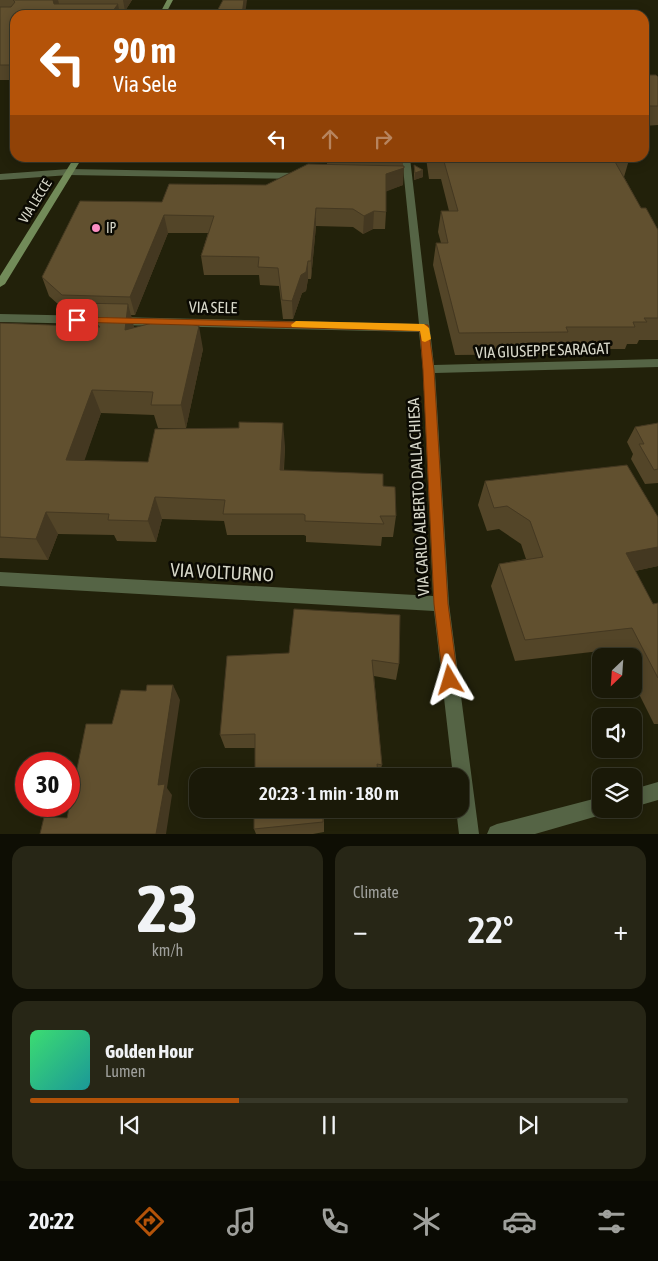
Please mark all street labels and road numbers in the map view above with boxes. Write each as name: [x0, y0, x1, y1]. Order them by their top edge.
street label: VIA LECCE: [15, 176, 55, 226]
street label: VIA SELE: [189, 298, 238, 316]
street label: VIA GIUSEPPE SARAGAT: [475, 339, 611, 361]
street label: VIA CARLO ALBERTO DALLA CHIESA: [404, 397, 432, 596]
street label: VIA VOLTURNO: [170, 558, 274, 586]

